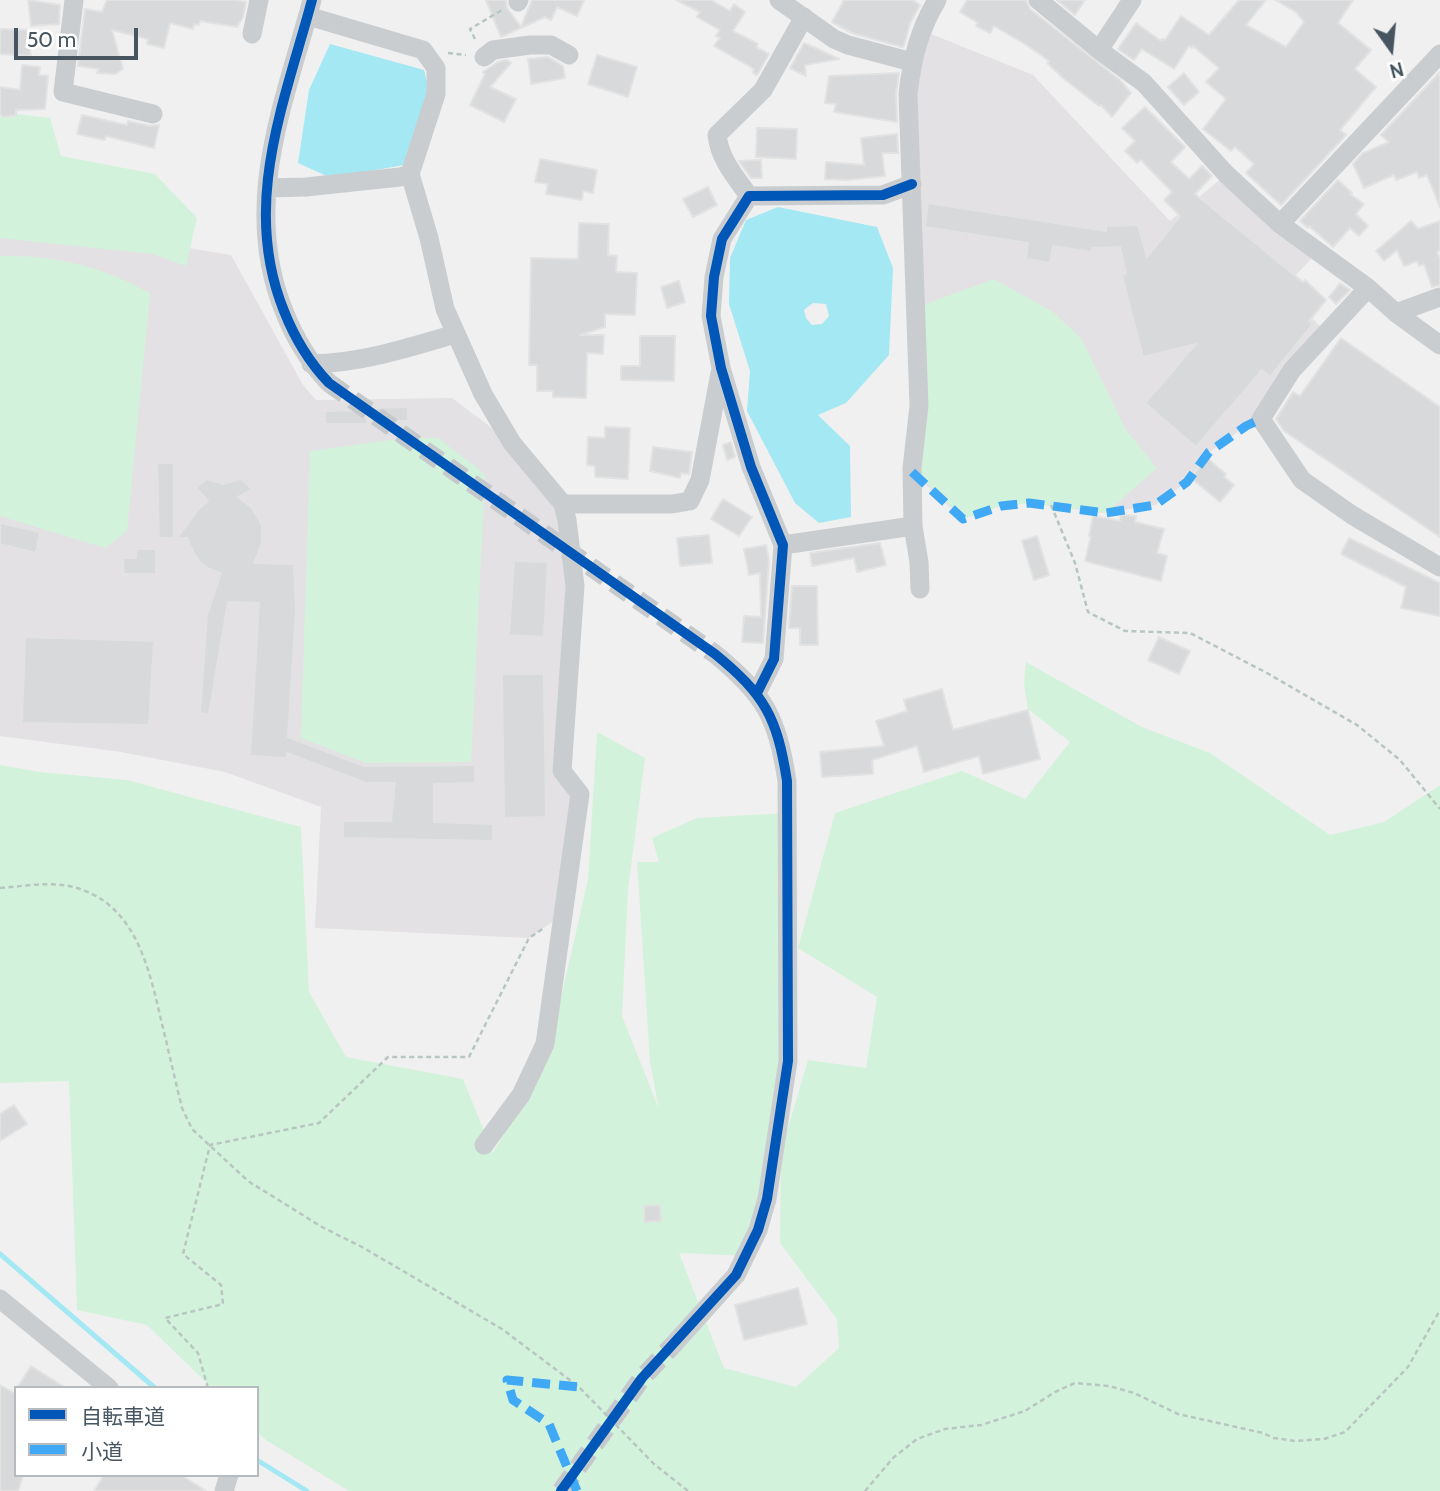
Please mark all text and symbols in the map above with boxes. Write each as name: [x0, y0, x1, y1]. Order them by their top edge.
scale bar: [18, 14, 142, 58]
north arrow: [1356, 14, 1426, 84]
text: 50 m: [27, 27, 76, 52]
text: N: [1387, 57, 1406, 83]
legend: [14, 1386, 259, 1477]
text: 自転車道: [81, 1404, 165, 1429]
text: 小道: [81, 1439, 123, 1464]

